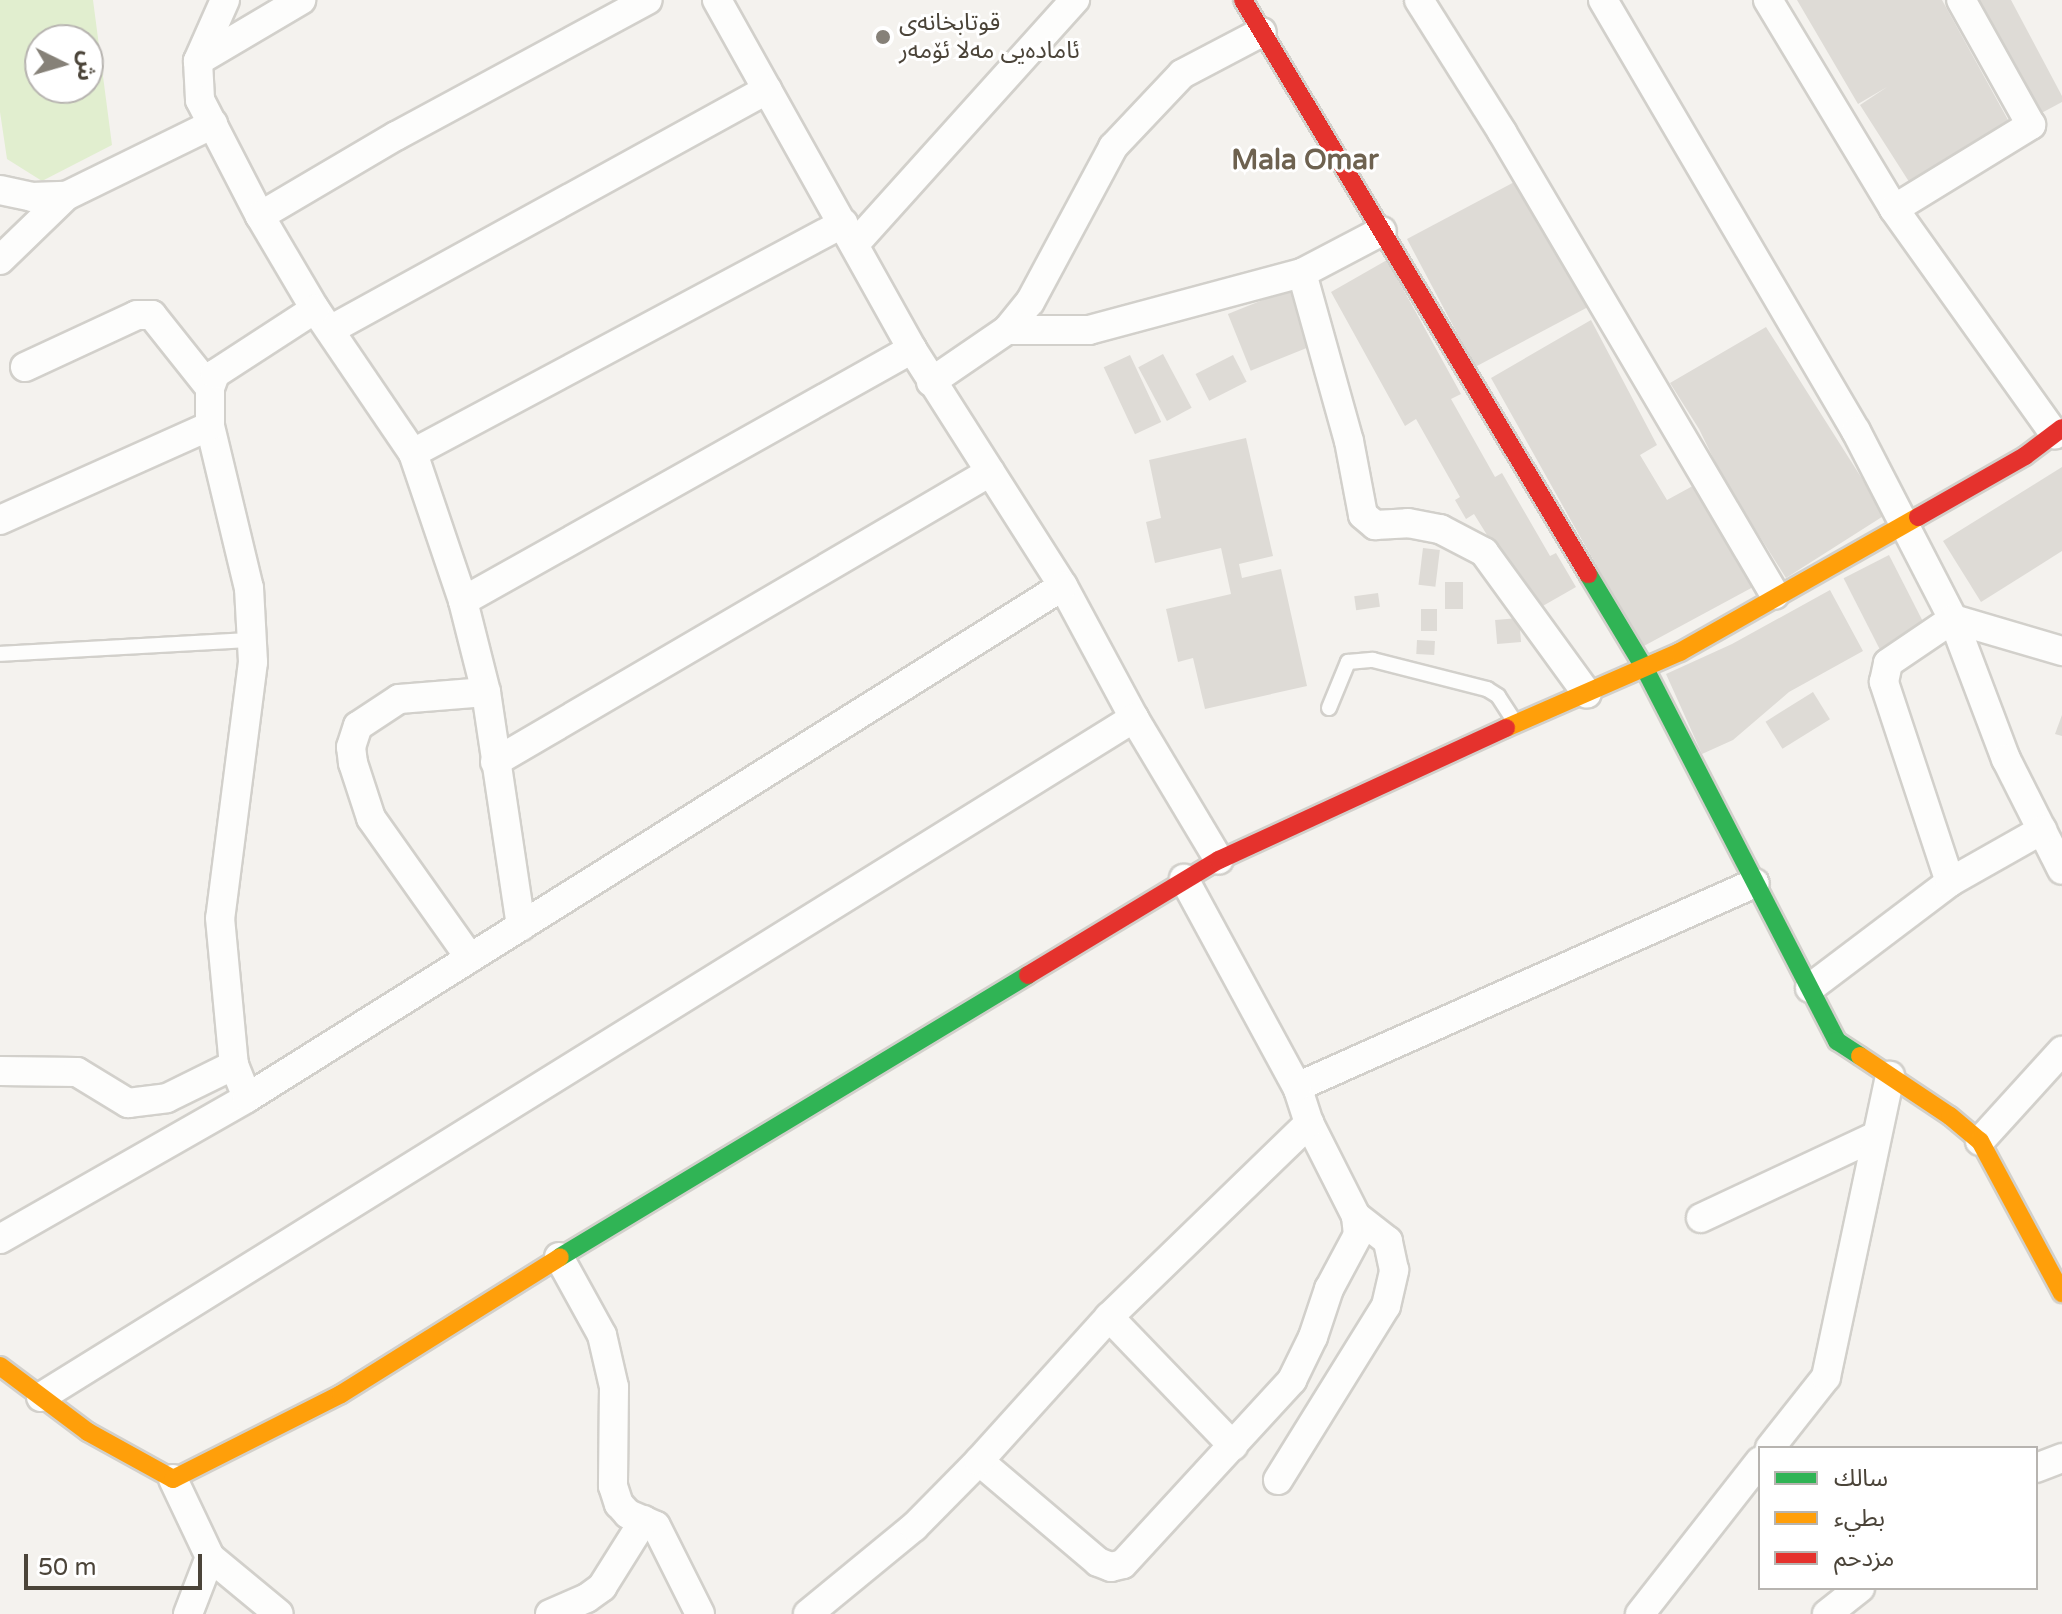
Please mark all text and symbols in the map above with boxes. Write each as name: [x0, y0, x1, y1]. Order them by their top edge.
place label: قوتابخانەی ئامادەیی مەلا ئۆمەر: [899, 9, 1080, 65]
north arrow: [24, 24, 104, 104]
marker: قوتابخانەی ئامادەیی مەلا ئۆمەر: [874, 28, 892, 46]
text: ش: [72, 50, 100, 82]
district label: Mala Omar: [1231, 143, 1379, 177]
legend: [1758, 1446, 2038, 1590]
text: سالك: [1834, 1464, 1888, 1493]
text: بطيء: [1834, 1504, 1885, 1533]
scale bar: [28, 1538, 206, 1588]
text: مزدحم: [1834, 1544, 1894, 1573]
text: 50 m: [38, 1553, 96, 1582]

